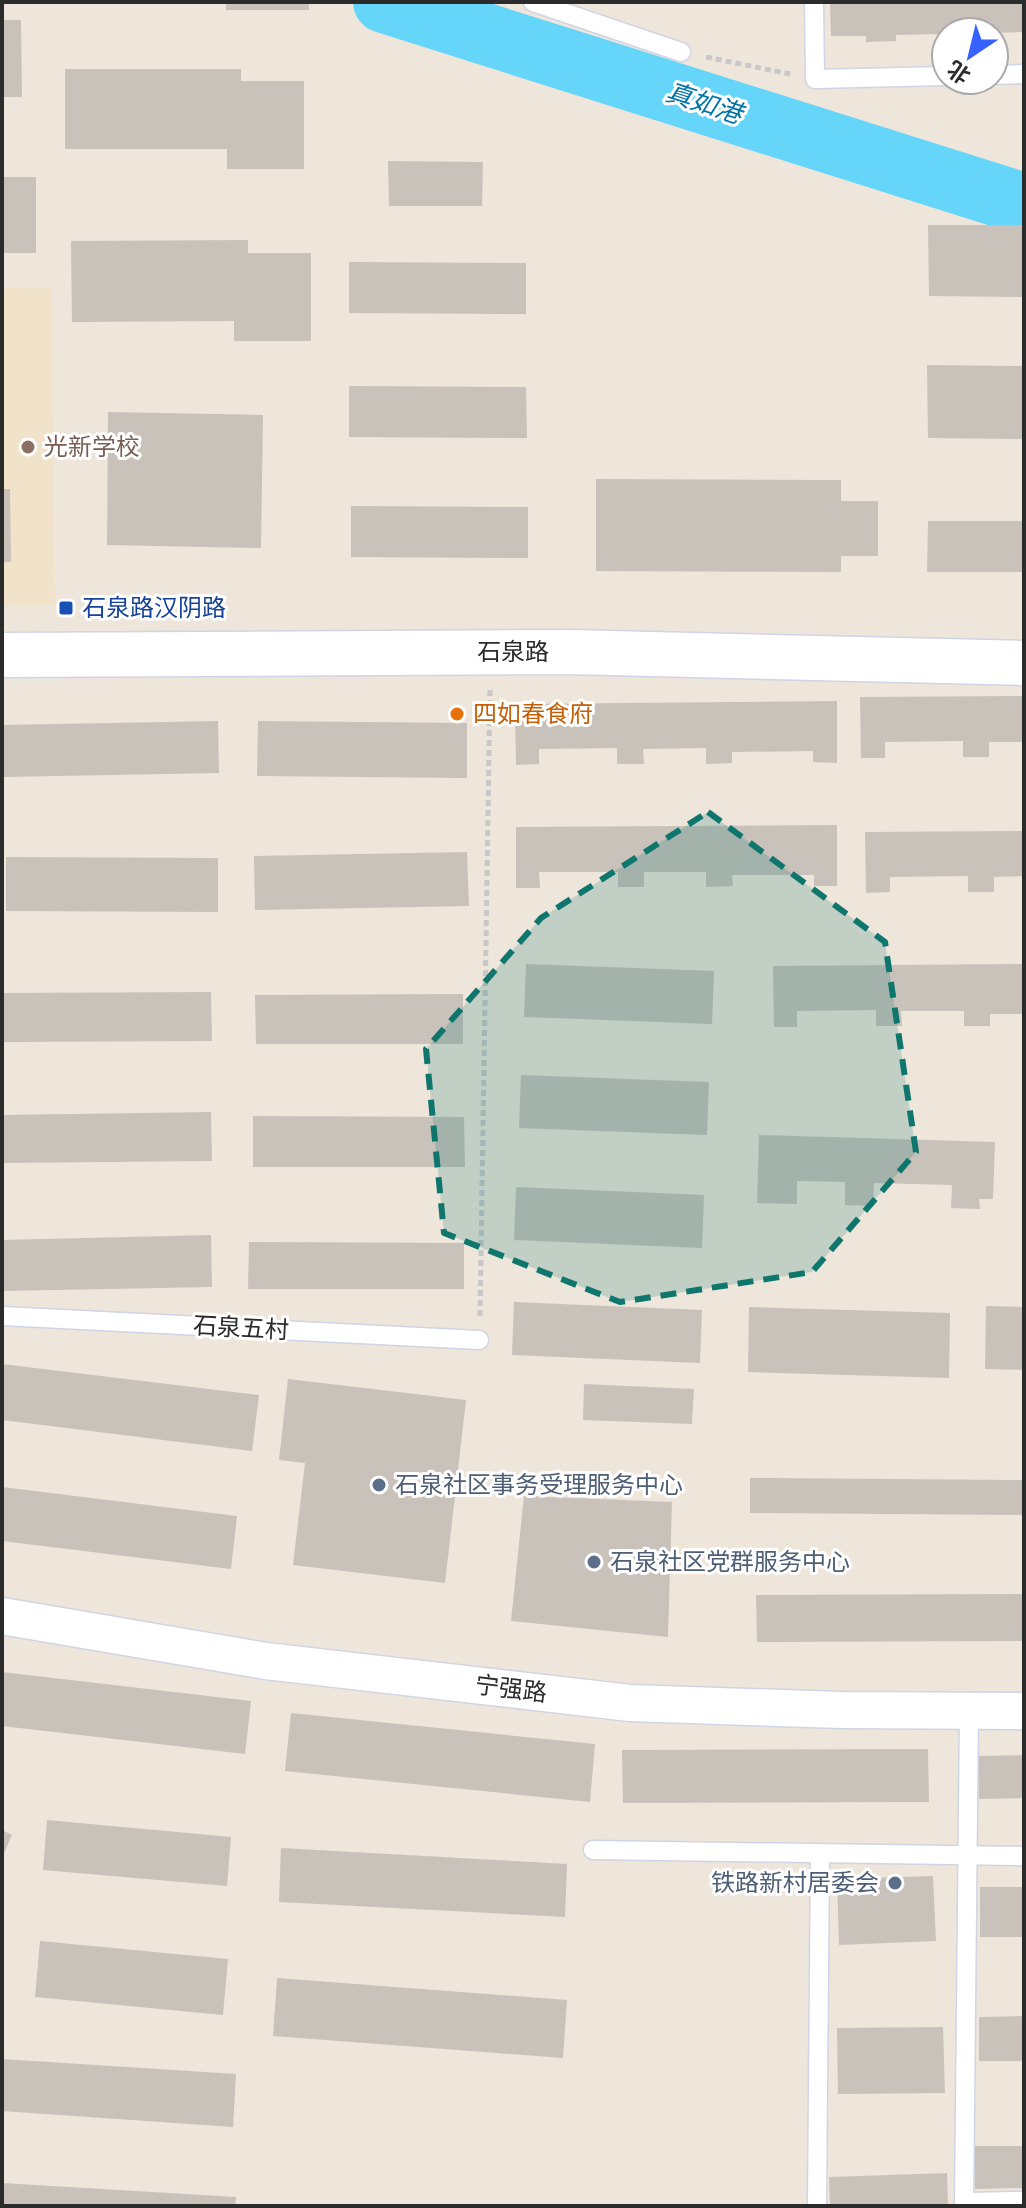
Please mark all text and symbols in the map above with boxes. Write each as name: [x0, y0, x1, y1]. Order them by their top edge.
north arrow: [930, 16, 1010, 96]
text: 北: [943, 55, 975, 89]
water label: 真如港: [662, 77, 750, 131]
place label: 光新学校: [44, 433, 140, 461]
marker: 光新学校: [19, 438, 37, 456]
place label: 石泉路汉阴路: [82, 594, 226, 622]
marker: 石泉路汉阴路: [57, 599, 75, 617]
street label: 石泉路: [477, 638, 549, 666]
place label: 四如春食府: [473, 700, 593, 728]
marker: 四如春食府: [448, 705, 466, 723]
street label: 石泉五村: [192, 1312, 290, 1344]
place label: 石泉社区事务受理服务中心: [395, 1471, 683, 1499]
marker: 石泉社区事务受理服务中心: [370, 1476, 388, 1494]
place label: 石泉社区党群服务中心: [610, 1548, 850, 1576]
marker: 石泉社区党群服务中心: [585, 1553, 603, 1571]
street label: 宁强路: [474, 1671, 548, 1707]
place label: 铁路新村居委会: [711, 1869, 879, 1897]
marker: 铁路新村居委会: [886, 1874, 904, 1892]

